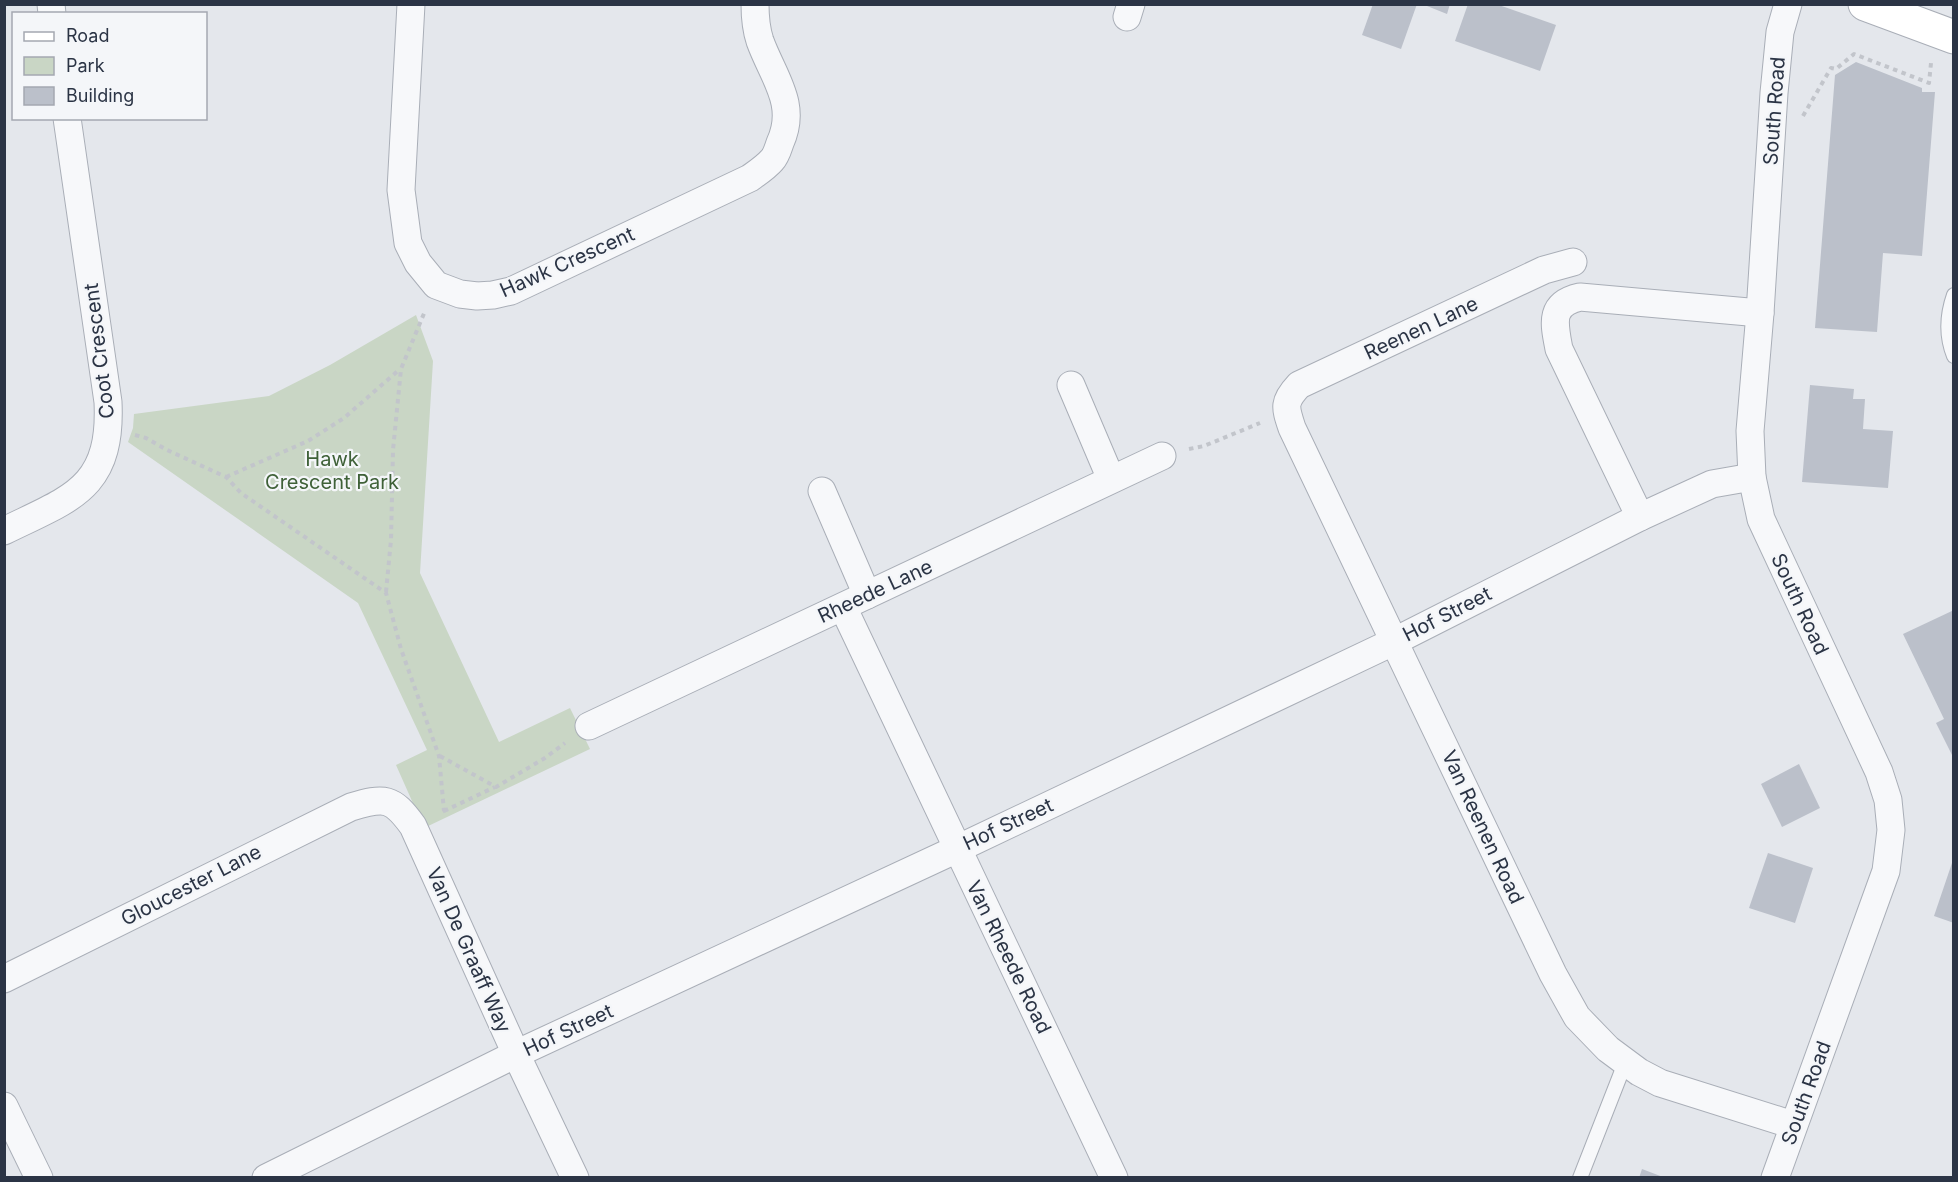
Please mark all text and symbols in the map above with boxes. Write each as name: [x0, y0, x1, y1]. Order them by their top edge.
legend: [12, 12, 207, 120]
text: Road: [66, 25, 109, 46]
text: Park: [66, 55, 105, 76]
street label: South Road: [1758, 56, 1790, 166]
text: Building: [66, 85, 134, 106]
street label: Hawk Crescent: [496, 221, 638, 302]
street label: Coot Crescent: [79, 281, 119, 420]
street label: Reenen Lane: [1360, 291, 1482, 365]
park label: Hawk Crescent Park: [265, 447, 399, 494]
street label: South Road: [1766, 550, 1834, 658]
street label: Rheede Lane: [814, 554, 936, 628]
street label: Hof Street: [1399, 581, 1496, 647]
street label: Van Reenen Road: [1437, 746, 1529, 908]
street label: Hof Street: [959, 793, 1057, 855]
street label: Gloucester Lane: [117, 839, 265, 931]
street label: Van De Graaff Way: [422, 864, 516, 1036]
street label: Van Rheede Road: [962, 877, 1056, 1037]
street label: Hof Street: [519, 999, 617, 1061]
street label: South Road: [1776, 1038, 1836, 1148]

